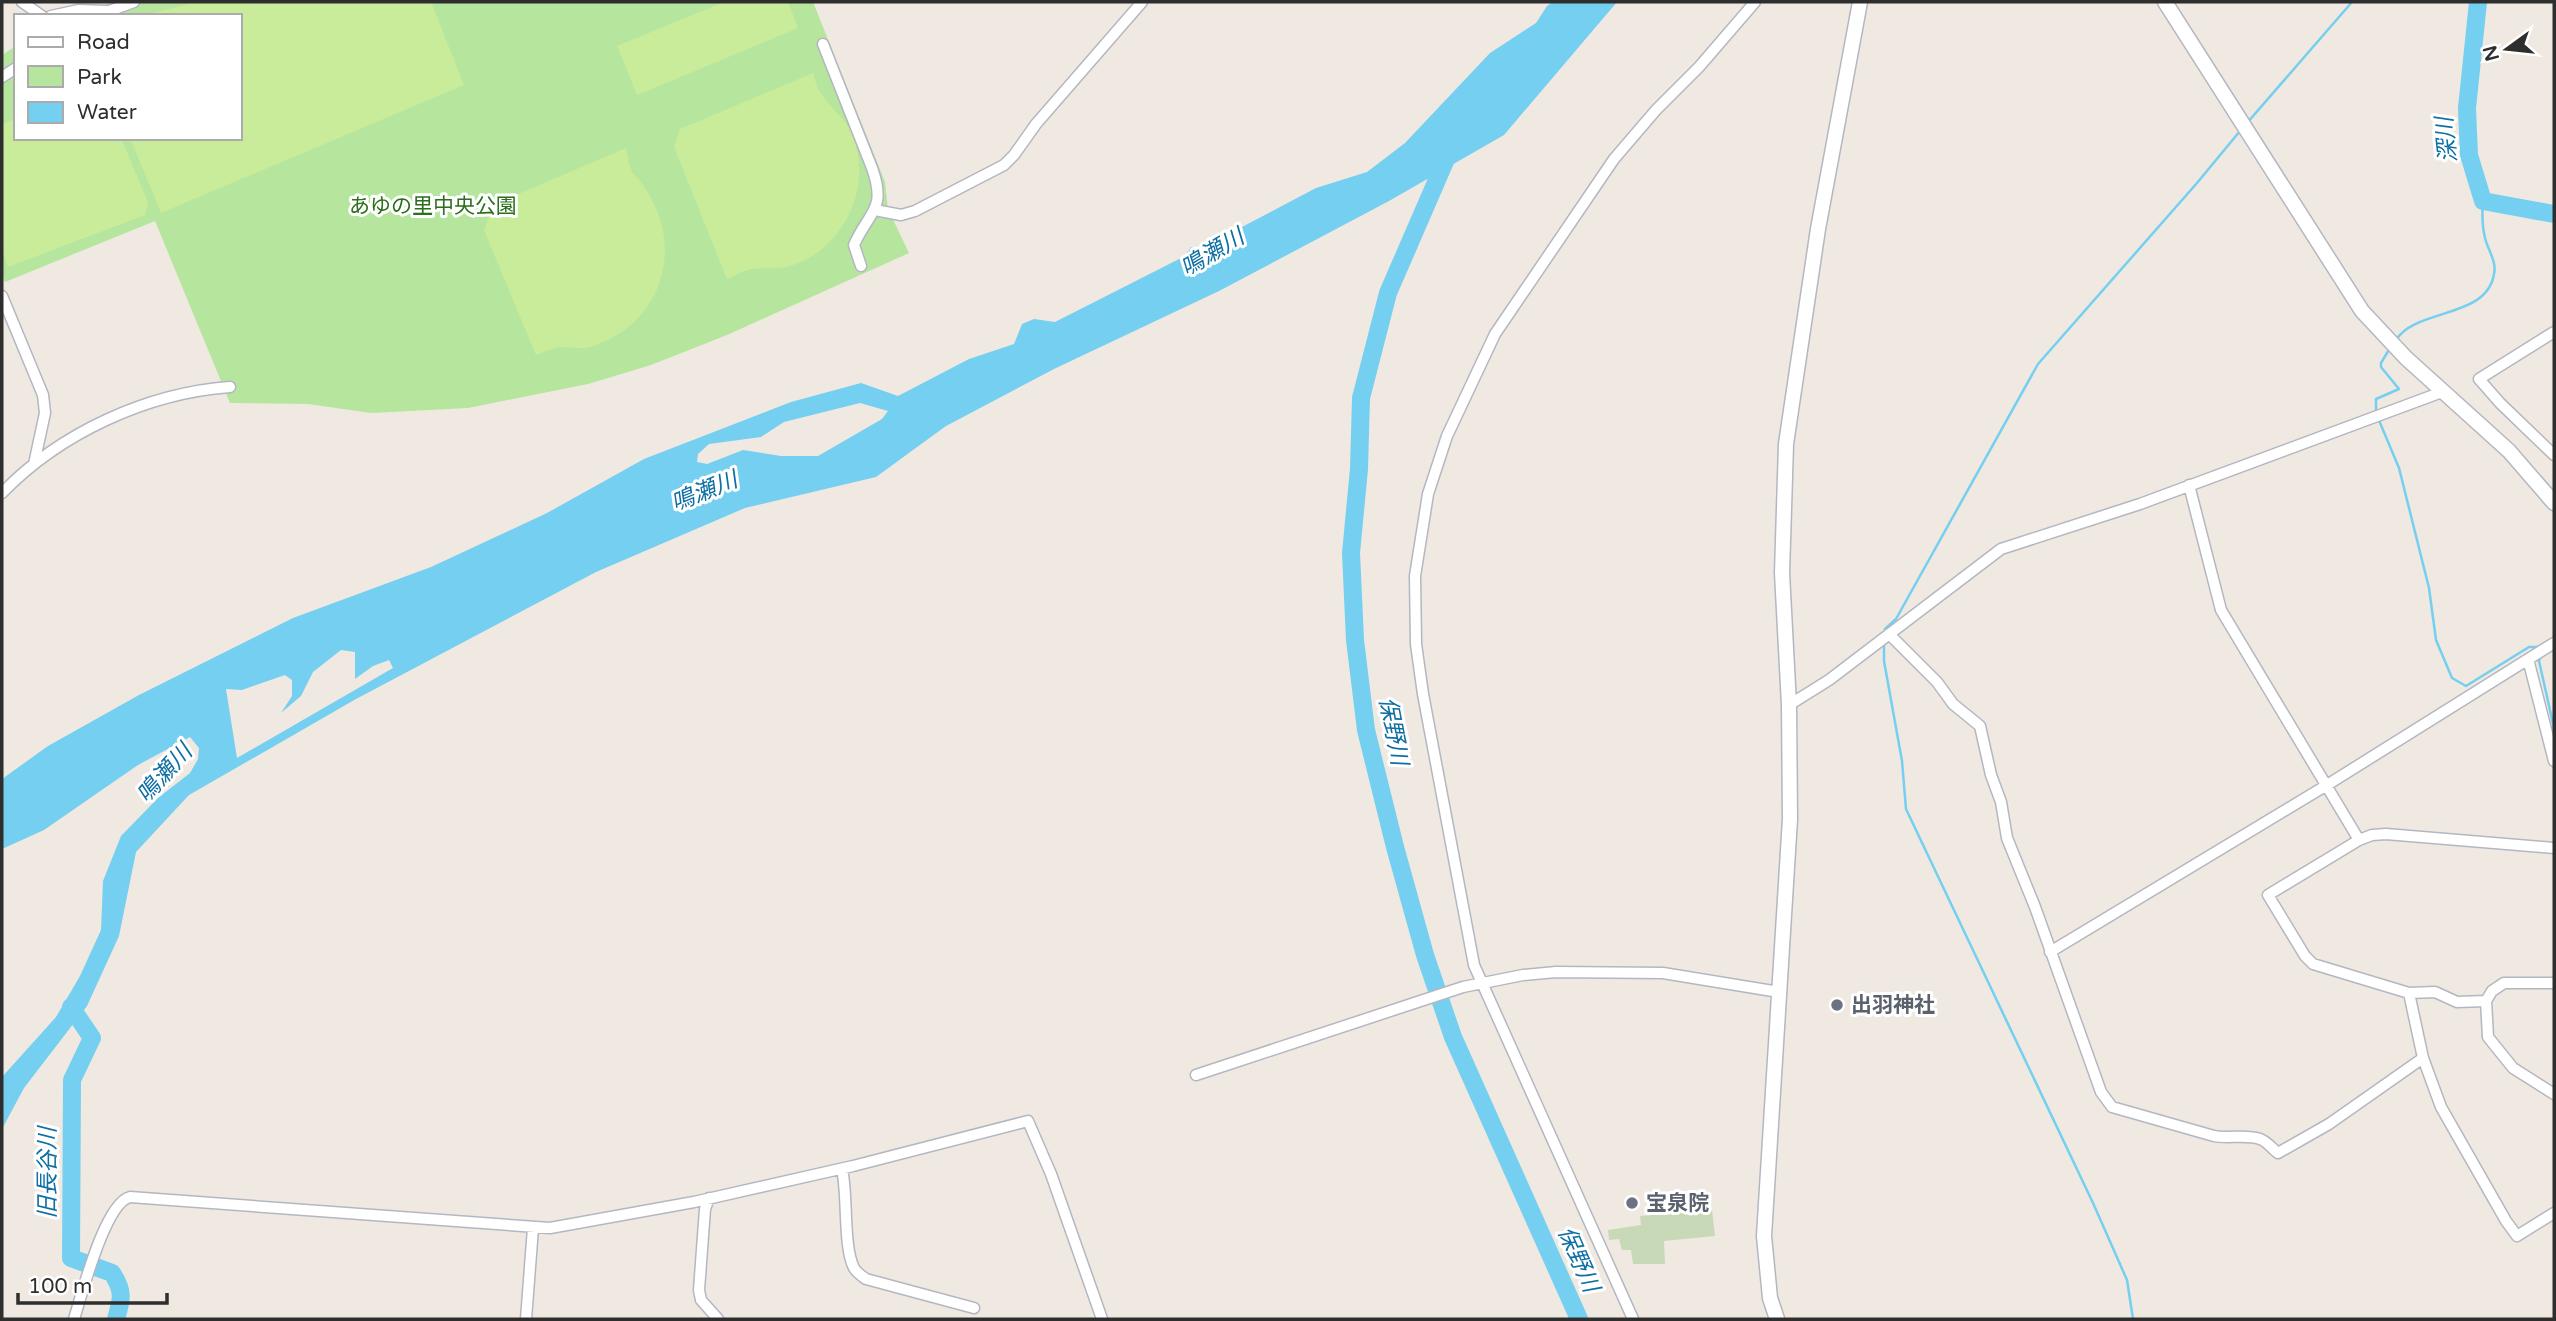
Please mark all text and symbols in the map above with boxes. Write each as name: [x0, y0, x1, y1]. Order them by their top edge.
legend: [14, 14, 242, 140]
north arrow: [2472, 14, 2542, 84]
text: Road: [77, 30, 130, 55]
text: N: [2479, 43, 2504, 63]
text: Park: [77, 65, 122, 90]
text: Water: [77, 100, 137, 125]
water label: 深川: [2430, 113, 2463, 164]
park label: あゆの里中央公園: [349, 194, 517, 219]
water label: 鳴瀬川: [1176, 222, 1252, 283]
water label: 鳴瀬川: [667, 465, 744, 518]
water label: 保野川: [1373, 695, 1414, 771]
water label: 鳴瀬川: [131, 736, 200, 809]
place label: 出羽神社: [1851, 993, 1935, 1018]
marker: 出羽神社: [1829, 997, 1845, 1013]
water label: 旧長谷川: [34, 1124, 62, 1219]
place label: 宝泉院: [1646, 1191, 1709, 1216]
marker: 宝泉院: [1624, 1195, 1640, 1211]
water label: 保野川: [1551, 1222, 1606, 1299]
scale bar: [18, 1262, 166, 1306]
text: 100 m: [28, 1274, 92, 1299]

